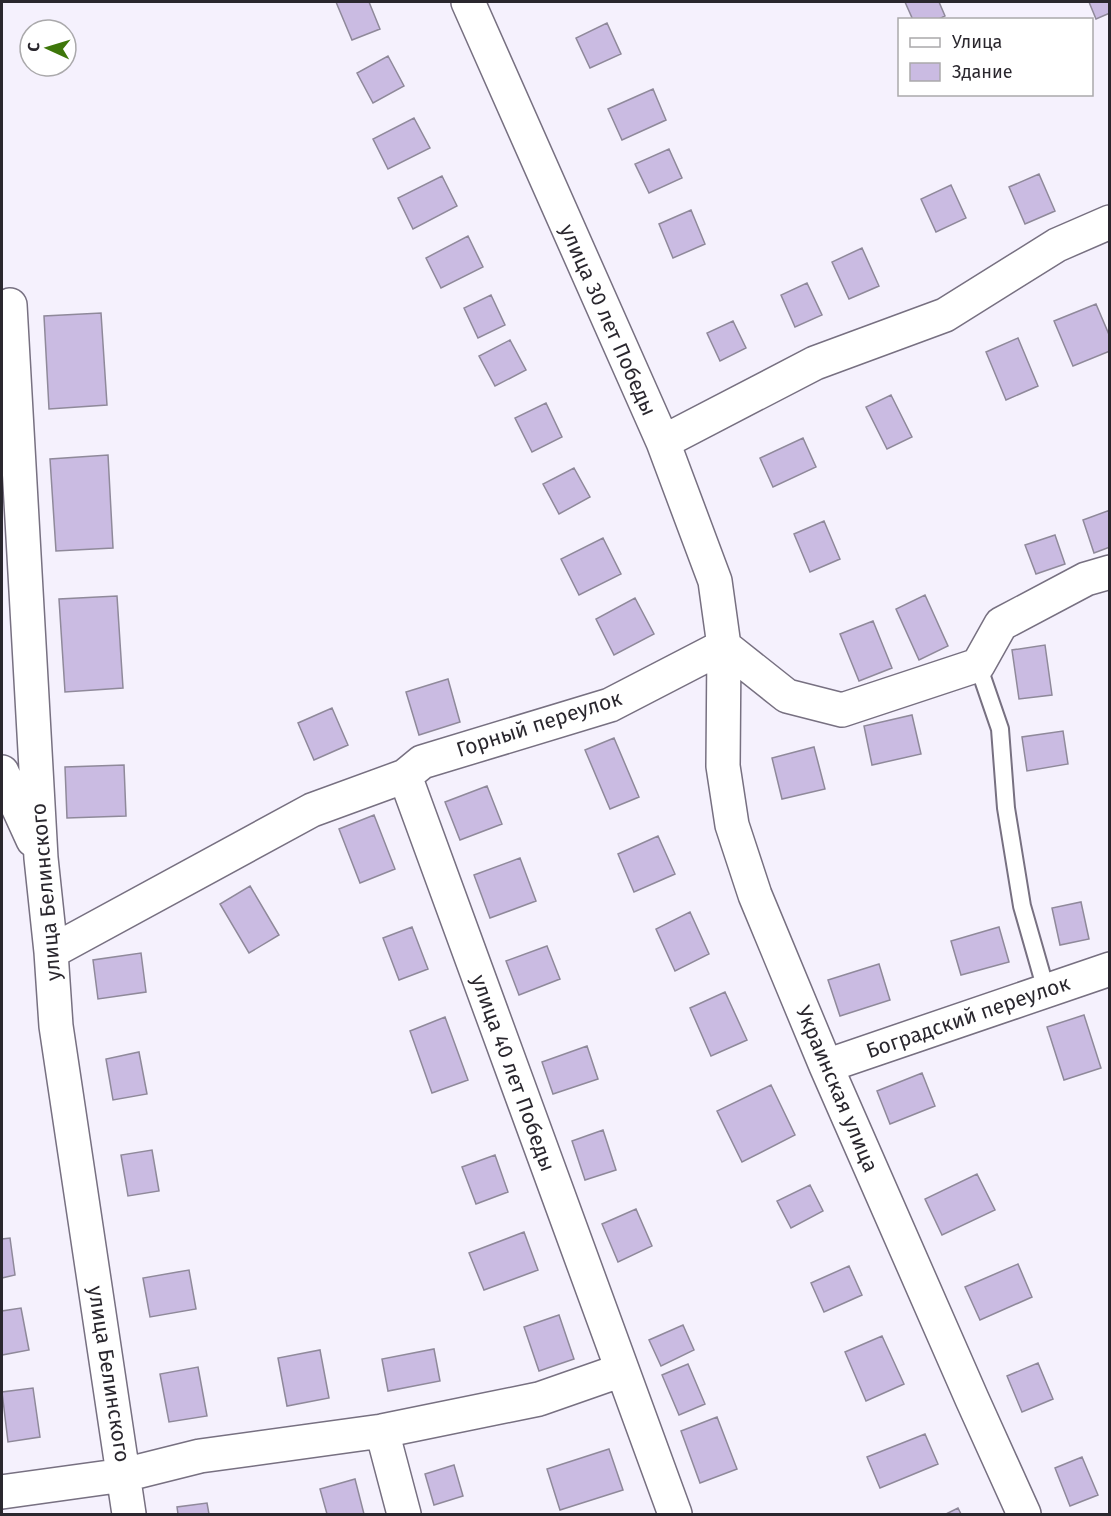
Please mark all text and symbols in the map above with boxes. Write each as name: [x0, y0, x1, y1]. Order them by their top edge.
north arrow: [18, 18, 78, 78]
legend: [898, 18, 1093, 96]
text: Улица: [952, 31, 1002, 53]
text: С: [24, 41, 43, 52]
text: Здание: [952, 61, 1013, 83]
street label: улица 30 лет Победы: [554, 220, 662, 420]
street label: Горный переулок: [453, 685, 625, 763]
street label: улица Белинского: [25, 802, 67, 982]
street label: Боградский переулок: [863, 970, 1073, 1064]
street label: улица 40 лет Победы: [465, 971, 561, 1175]
street label: Украинская улица: [790, 1002, 884, 1176]
street label: улица Белинского: [82, 1284, 136, 1464]

